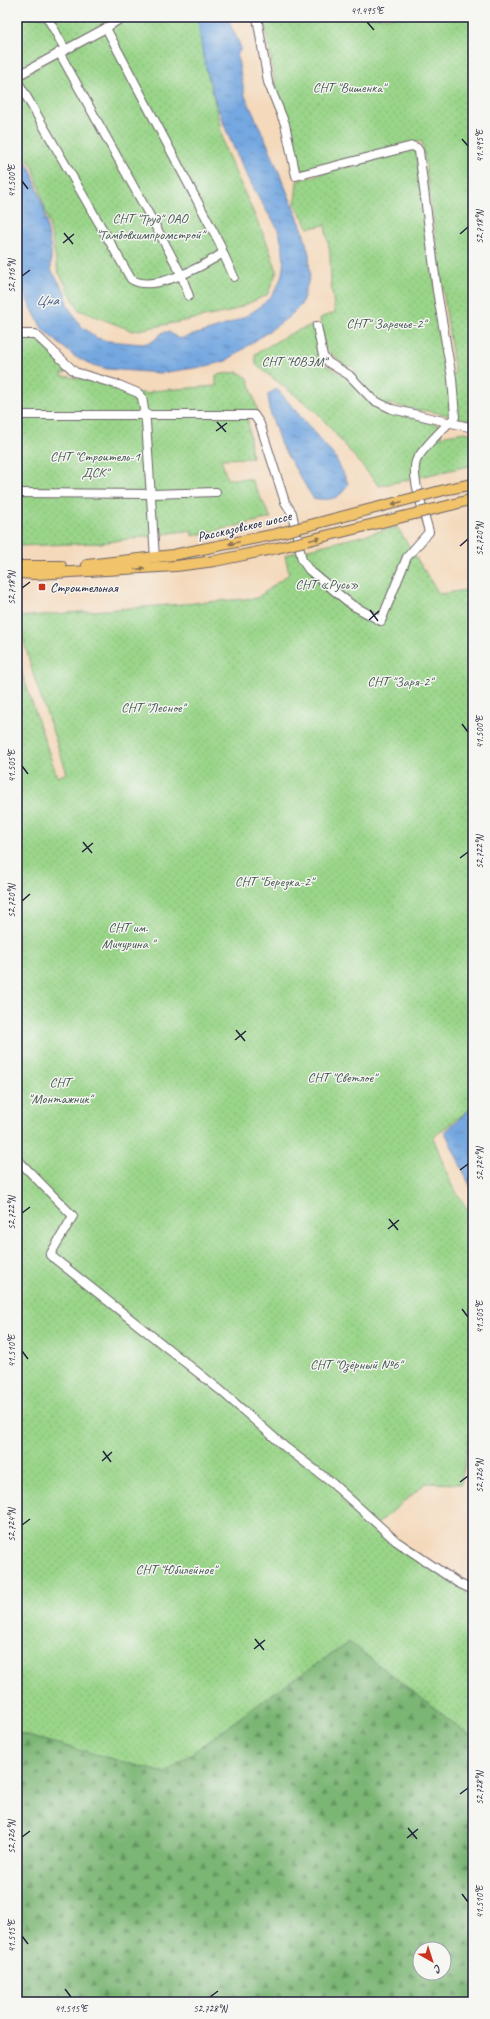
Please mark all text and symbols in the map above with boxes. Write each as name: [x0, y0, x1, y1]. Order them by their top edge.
text: 41.495°E: [351, 4, 385, 17]
park label: СНТ "Вишенка": [313, 79, 388, 96]
text: 41.495°E: [473, 128, 486, 162]
text: 41.500°E: [5, 163, 18, 197]
text: 52.718°N: [473, 208, 486, 244]
park label: СНТ "Труд" ОАО "Тамбовхимпромстрой": [96, 210, 207, 243]
text: 52.716°N: [5, 257, 18, 293]
water label: Цна: [36, 291, 60, 310]
park label: СНТ" Заречье-2": [346, 315, 428, 332]
park label: СНТ "ЮВЭМ": [261, 353, 329, 370]
park label: СНТ "Строитель-1 ДСК": [50, 448, 141, 481]
one-way arrow: [390, 500, 403, 506]
street label: Рассказовское шоссе: [195, 507, 294, 546]
text: 52.720°N: [473, 520, 486, 556]
one-way arrow: [308, 535, 321, 541]
one-way arrow: [228, 541, 240, 547]
one-way arrow: [134, 565, 146, 572]
text: 52.718°N: [5, 569, 18, 605]
park label: СНТ «Русь»: [295, 576, 359, 593]
place label: Строительная: [50, 579, 119, 596]
marker: Строительная: [37, 582, 47, 592]
park label: СНТ "Заря-2": [367, 673, 435, 690]
park label: СНТ "Лесное": [121, 699, 188, 716]
text: 41.500°E: [473, 714, 486, 748]
text: 41.505°E: [5, 748, 18, 782]
text: 52.722°N: [473, 833, 486, 869]
park label: СНТ "Березка-2": [235, 873, 316, 890]
text: 52.720°N: [5, 882, 18, 918]
park label: СНТ им. Мичурина ": [102, 919, 157, 952]
park label: СНТ "Светлое": [308, 1069, 379, 1086]
park label: СНТ "Монтажник": [28, 1074, 95, 1107]
text: 52.724°N: [473, 1145, 486, 1181]
text: 52.722°N: [5, 1194, 18, 1230]
text: 41.505°E: [473, 1299, 486, 1333]
text: 41.510°E: [5, 1333, 18, 1367]
park label: СНТ "Озёрный №6": [310, 1356, 405, 1373]
text: 52.726°N: [473, 1457, 486, 1493]
text: 52.724°N: [5, 1506, 18, 1542]
park label: СНТ "Юбилейное": [136, 1561, 219, 1578]
text: 52.728°N: [473, 1769, 486, 1805]
text: 52.726°N: [5, 1818, 18, 1854]
text: 41.510°E: [473, 1884, 486, 1918]
text: 41.515°E: [5, 1918, 18, 1952]
north arrow: [412, 1941, 452, 1981]
text: С: [431, 1962, 445, 1977]
text: 41.515°E: [55, 2002, 89, 2015]
text: 52.728°N: [193, 2002, 229, 2015]

